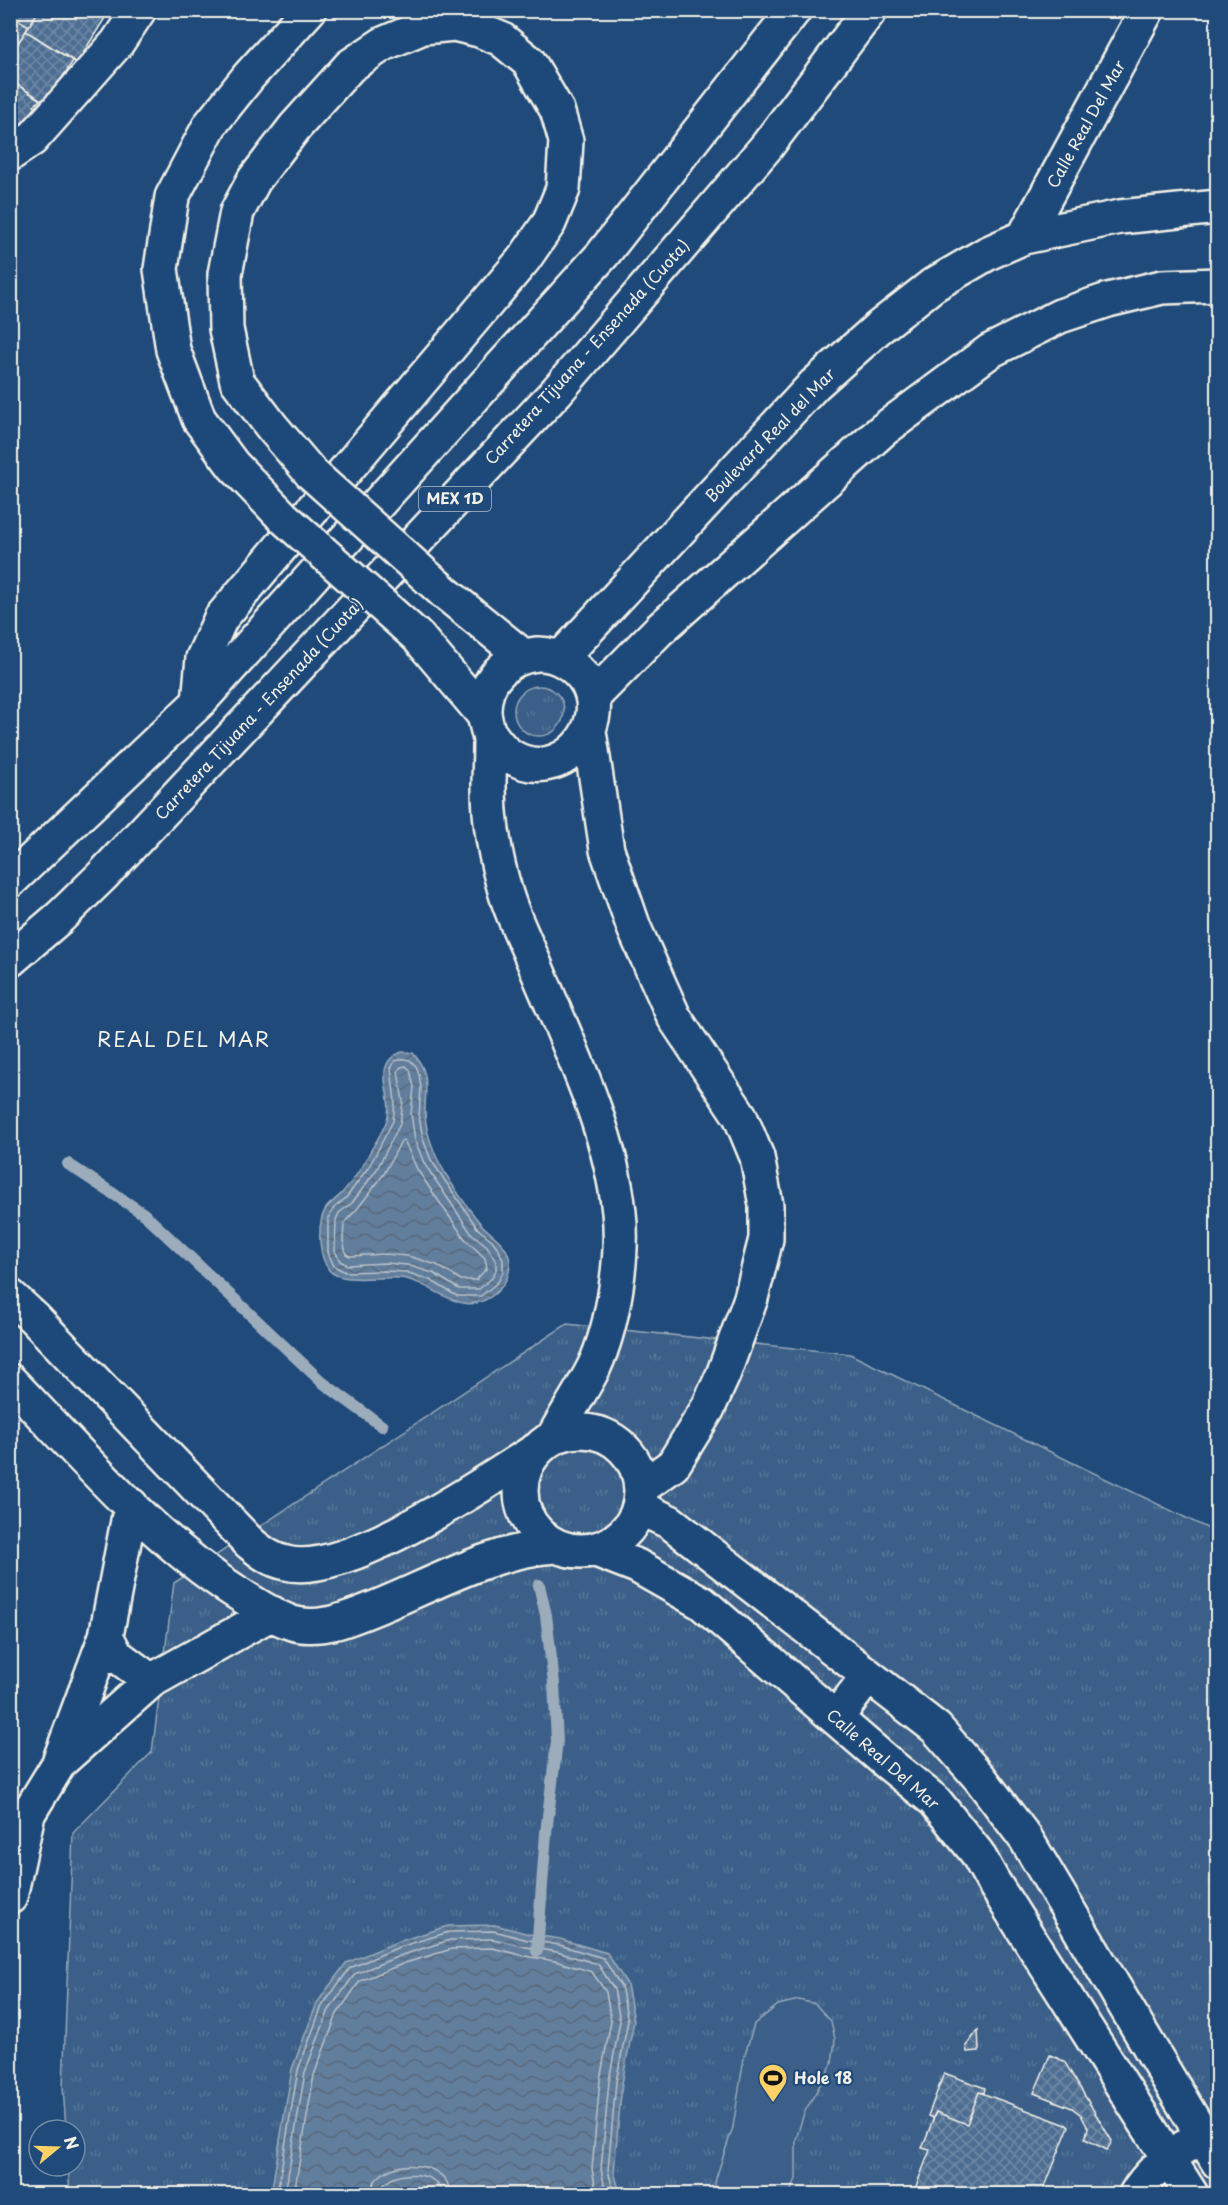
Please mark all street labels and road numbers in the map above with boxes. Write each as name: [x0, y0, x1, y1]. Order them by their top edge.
street label: Calle Real Del Mar: [1040, 55, 1131, 192]
street label: Carretera Tijuana - Ensenada (Cuota): [478, 233, 694, 469]
street label: Boulevard Real del Mar: [699, 361, 840, 507]
road number: MEX 1D: [419, 487, 491, 511]
street label: Carretera Tijuana - Ensenada (Cuota): [149, 592, 368, 825]
street label: Calle Real Del Mar: [822, 1702, 946, 1815]

